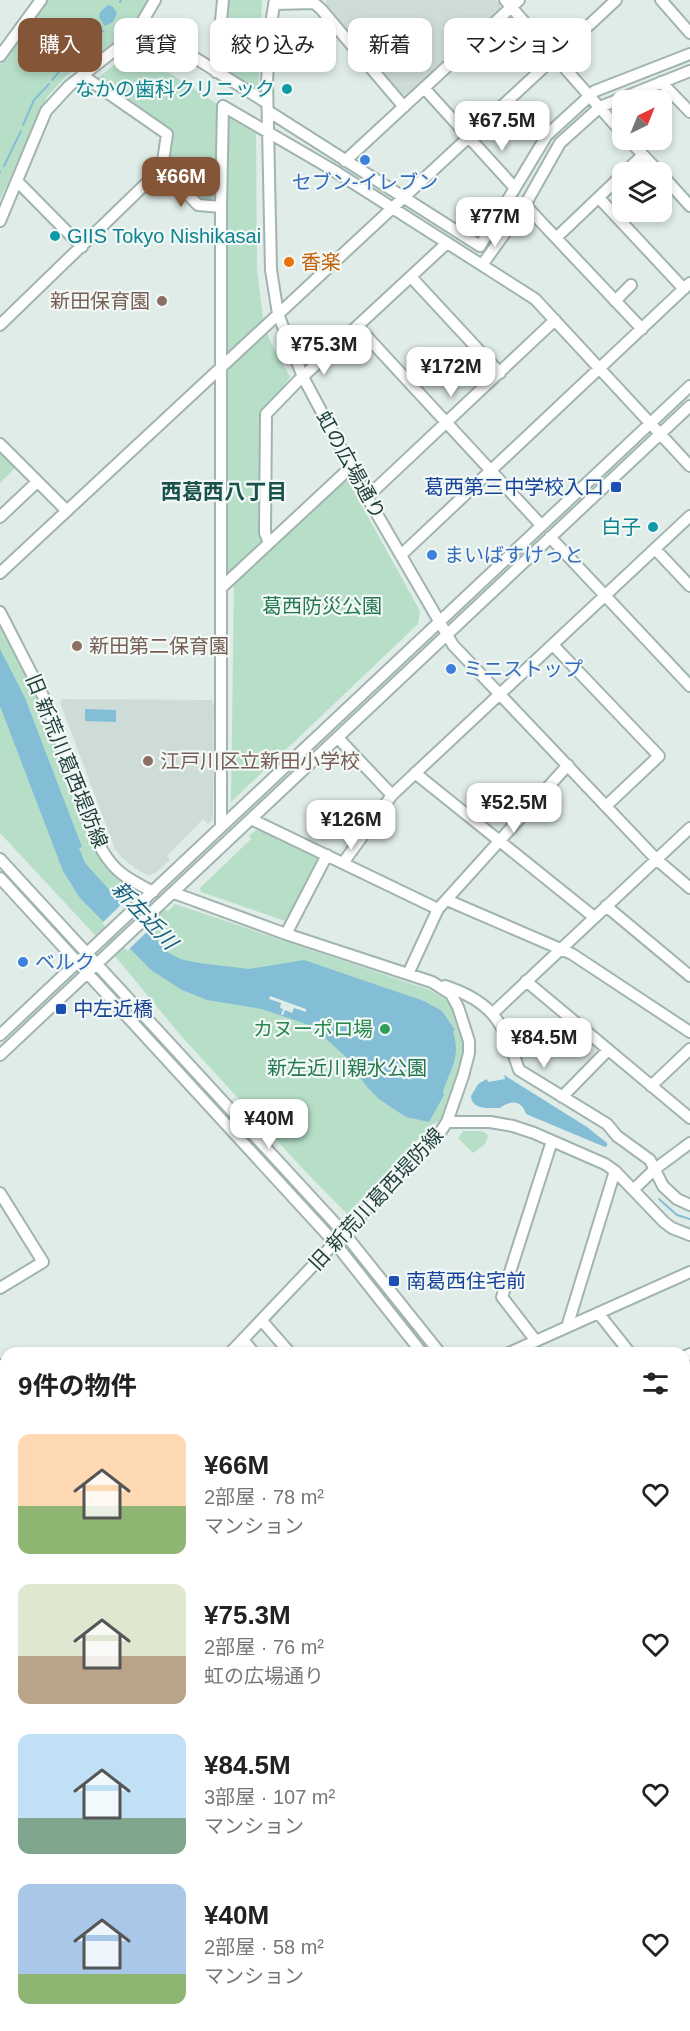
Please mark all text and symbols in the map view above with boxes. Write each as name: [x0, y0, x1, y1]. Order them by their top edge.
chip: 購入: [18, 18, 102, 72]
chip: 賃貸: [114, 18, 198, 72]
chip: 絞り込み: [210, 18, 336, 72]
chip: 新着: [348, 18, 432, 72]
chip: マンション: [444, 18, 591, 72]
place label: なかの歯科クリニック: [75, 78, 275, 100]
marker: なかの歯科クリニック: [280, 82, 294, 96]
north arrow: [612, 90, 672, 150]
map controls: [612, 90, 672, 222]
pin: ¥67.5M: [453, 101, 551, 152]
text: ¥67.5M: [469, 109, 535, 131]
marker: セブン-イレブン: [358, 153, 372, 167]
pin: ¥66M: [145, 157, 217, 208]
button: layers: [612, 162, 672, 222]
text: ¥66M: [156, 165, 206, 187]
place label: セブン-イレブン: [292, 171, 438, 193]
pin: ¥77M: [459, 197, 531, 248]
text: ¥77M: [470, 205, 520, 227]
place label: GIIS Tokyo Nishikasai: [67, 225, 261, 247]
marker: GIIS Tokyo Nishikasai: [48, 229, 62, 243]
place label: 香楽: [301, 251, 341, 273]
marker: 香楽: [282, 255, 296, 269]
place label: 新田保育園: [50, 290, 150, 312]
marker: 新田保育園: [155, 294, 169, 308]
pin: ¥75.3M: [275, 325, 373, 376]
text: ¥75.3M: [291, 333, 357, 355]
pin: ¥172M: [409, 347, 493, 398]
text: ¥172M: [420, 355, 482, 377]
street label: 虹の広場通り: [312, 407, 390, 523]
place label: 葛西第三中学校入口: [424, 476, 604, 498]
district label: 西葛西八丁目: [161, 480, 287, 503]
marker: 葛西第三中学校入口: [609, 480, 623, 494]
place label: 白子: [601, 516, 641, 538]
marker: 白子: [646, 520, 660, 534]
place label: まいばすけっと: [444, 544, 584, 566]
marker: まいばすけっと: [425, 548, 439, 562]
park label: 葛西防災公園: [262, 595, 382, 617]
place label: 新田第二保育園: [89, 635, 229, 657]
marker: 新田第二保育園: [70, 639, 84, 653]
place label: ミニストップ: [463, 658, 583, 680]
marker: ミニストップ: [444, 662, 458, 676]
street label: 旧 新荒川葛西堤防線: [22, 671, 112, 851]
place label: 江戸川区立新田小学校: [160, 750, 360, 772]
marker: 江戸川区立新田小学校: [141, 754, 155, 768]
pin: ¥52.5M: [465, 783, 563, 834]
text: ¥52.5M: [481, 791, 547, 813]
pin: ¥126M: [309, 800, 393, 851]
text: ¥126M: [320, 808, 382, 830]
water label: 新左近川: [108, 876, 183, 955]
place label: ベルク: [35, 951, 95, 973]
marker: ベルク: [16, 955, 30, 969]
place label: 中左近橋: [73, 998, 153, 1020]
marker: 中左近橋: [54, 1002, 68, 1016]
place label: カヌーポロ場: [253, 1018, 373, 1040]
pin: ¥84.5M: [495, 1018, 593, 1069]
marker: カヌーポロ場: [378, 1022, 392, 1036]
text: ¥84.5M: [511, 1026, 577, 1048]
park label: 新左近川親水公園: [267, 1057, 427, 1079]
pin: ¥40M: [233, 1099, 305, 1150]
text: ¥40M: [244, 1107, 294, 1129]
street label: 旧 新荒川葛西堤防線: [305, 1124, 447, 1274]
place label: 南葛西住宅前: [406, 1270, 526, 1292]
marker: 南葛西住宅前: [387, 1274, 401, 1288]
icon: filters: [639, 1367, 672, 1400]
text: 9件の物件: [18, 1371, 136, 1401]
text: ¥66M: [204, 1450, 269, 1480]
icon: home: [66, 1458, 138, 1530]
icon: heart: [639, 1478, 672, 1511]
text: 2部屋 · 78 m²: [204, 1486, 324, 1508]
text: マンション: [204, 1515, 304, 1537]
text: ¥75.3M: [204, 1600, 291, 1630]
icon: home: [66, 1608, 138, 1680]
icon: heart: [639, 1628, 672, 1661]
text: 2部屋 · 76 m²: [204, 1636, 324, 1658]
text: 虹の広場通り: [204, 1665, 324, 1687]
text: ¥84.5M: [204, 1750, 291, 1780]
icon: home: [66, 1758, 138, 1830]
icon: heart: [639, 1778, 672, 1811]
text: 3部屋 · 107 m²: [204, 1786, 335, 1808]
text: マンション: [204, 1815, 304, 1837]
text: ¥40M: [204, 1900, 269, 1930]
icon: home: [66, 1908, 138, 1980]
icon: heart: [639, 1928, 672, 1961]
text: 2部屋 · 58 m²: [204, 1936, 324, 1958]
text: マンション: [204, 1965, 304, 1987]

